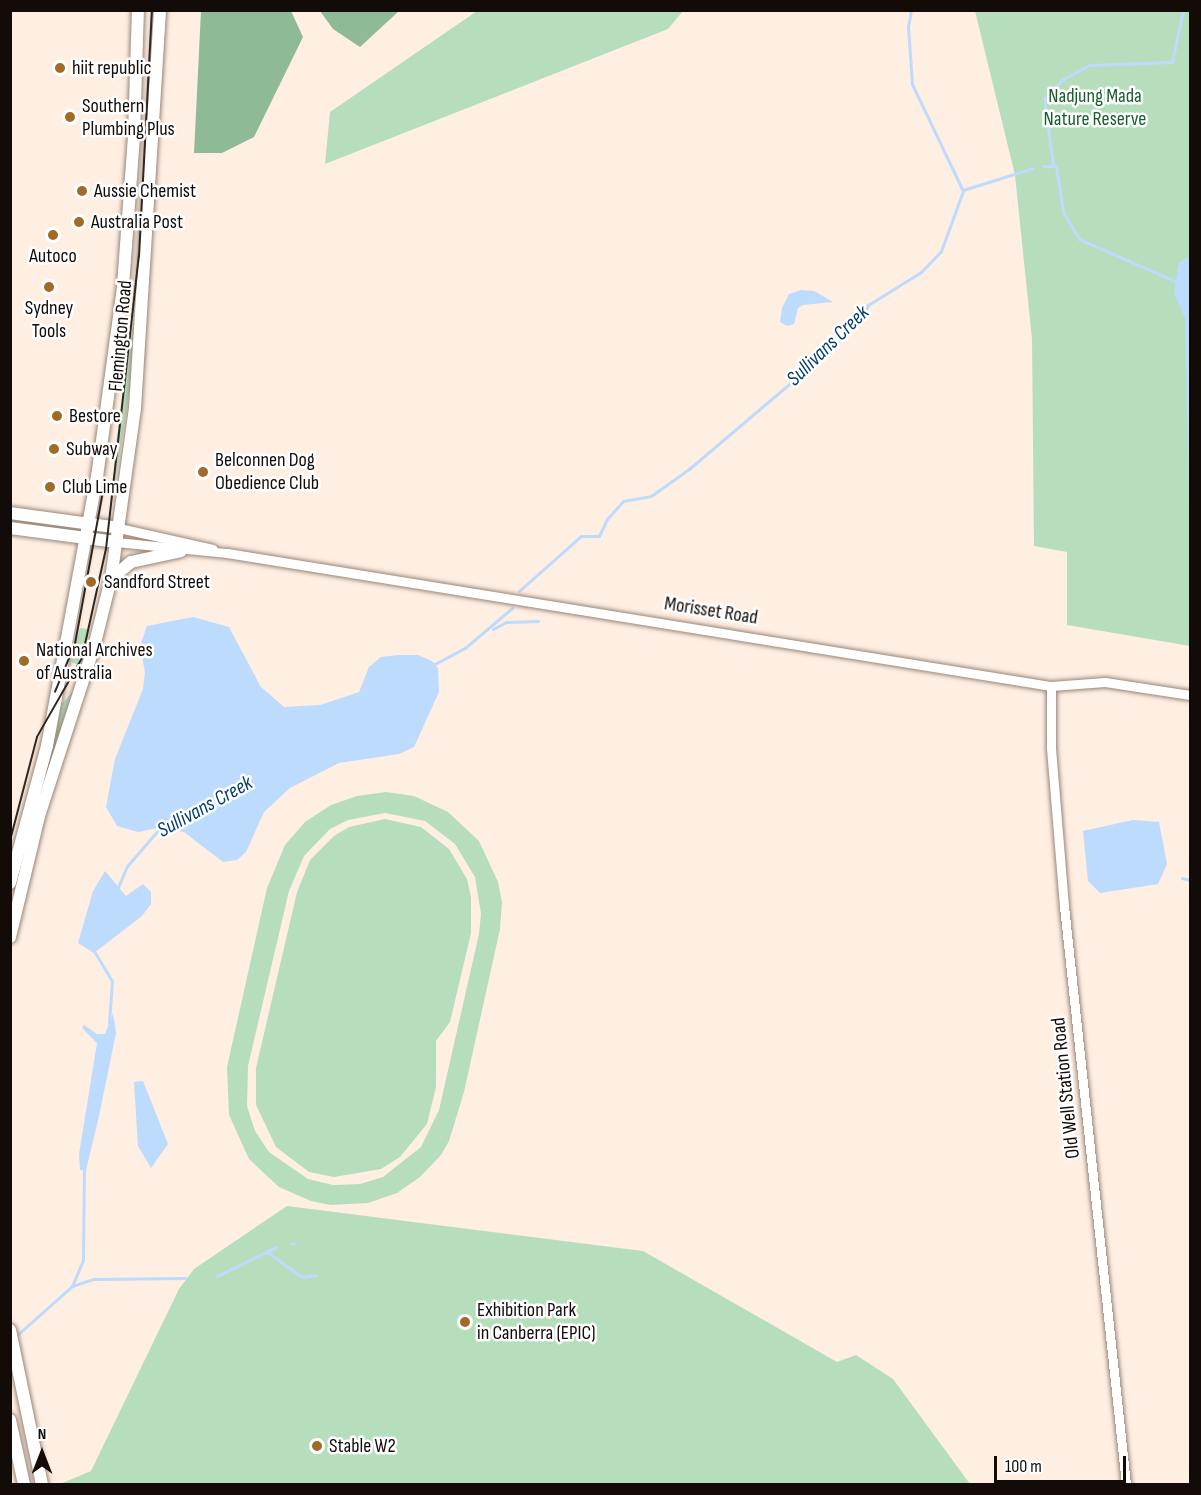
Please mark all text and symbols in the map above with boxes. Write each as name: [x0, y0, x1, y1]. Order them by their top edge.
place label: hiit republic: [72, 56, 152, 80]
marker: hiit republic: [53, 61, 67, 75]
park label: Nadjung Mada Nature Reserve: [1044, 84, 1146, 131]
place label: Southern Plumbing Plus: [82, 94, 175, 141]
marker: Southern Plumbing Plus: [63, 110, 77, 124]
place label: Aussie Chemist: [94, 179, 196, 203]
marker: Aussie Chemist: [75, 184, 89, 198]
place label: Australia Post: [91, 210, 183, 234]
marker: Australia Post: [72, 215, 86, 229]
marker: Autoco: [46, 228, 60, 242]
place label: Autoco: [29, 244, 77, 268]
street label: Flemington Road: [104, 279, 138, 393]
marker: Sydney Tools: [42, 280, 56, 294]
place label: Sydney Tools: [25, 296, 73, 343]
water label: Sullivans Creek: [782, 301, 874, 391]
place label: Bestore: [69, 404, 121, 428]
marker: Bestore: [50, 409, 64, 423]
place label: Subway: [66, 437, 117, 461]
marker: Subway: [47, 442, 61, 456]
place label: Belconnen Dog Obedience Club: [215, 448, 319, 495]
marker: Belconnen Dog Obedience Club: [196, 465, 210, 479]
place label: Club Lime: [62, 475, 127, 499]
marker: Club Lime: [43, 480, 57, 494]
place label: Sandford Street: [104, 570, 210, 594]
marker: Sandford Street: [82, 573, 100, 591]
street label: Morisset Road: [663, 592, 759, 630]
place label: National Archives of Australia: [36, 638, 153, 685]
marker: National Archives of Australia: [17, 654, 31, 668]
water label: Sullivans Creek: [153, 771, 257, 843]
street label: Old Well Station Road: [1047, 1016, 1085, 1160]
place label: Exhibition Park in Canberra (EPIC): [477, 1298, 596, 1345]
marker: Exhibition Park in Canberra (EPIC): [458, 1315, 472, 1329]
north arrow: [12, 1423, 72, 1483]
text: N: [38, 1425, 46, 1444]
place label: Stable W2: [329, 1434, 396, 1458]
marker: Stable W2: [310, 1439, 324, 1453]
scale bar: [997, 1444, 1129, 1482]
text: 100 m: [1005, 1456, 1042, 1477]

